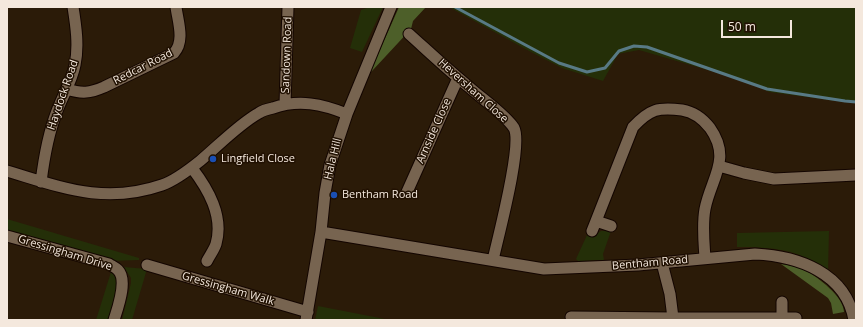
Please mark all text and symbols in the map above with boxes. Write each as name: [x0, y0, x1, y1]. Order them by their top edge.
scale bar: [723, 12, 794, 38]
street label: Sandown Road: [279, 16, 295, 94]
text: 50 m: [728, 18, 756, 35]
street label: Redcar Road: [111, 46, 175, 88]
street label: Heversham Close: [435, 56, 511, 126]
street label: Haydock Road: [45, 58, 81, 132]
street label: Arnside Close: [414, 96, 454, 166]
street label: Hala Hill: [321, 137, 345, 181]
place label: Lingfield Close: [221, 152, 295, 166]
marker: Lingfield Close: [208, 154, 218, 164]
place label: Bentham Road: [342, 188, 418, 202]
marker: Bentham Road: [329, 190, 339, 200]
street label: Gressingham Drive: [16, 232, 114, 274]
street label: Bentham Road: [612, 253, 688, 273]
street label: Gressingham Walk: [180, 270, 276, 308]

